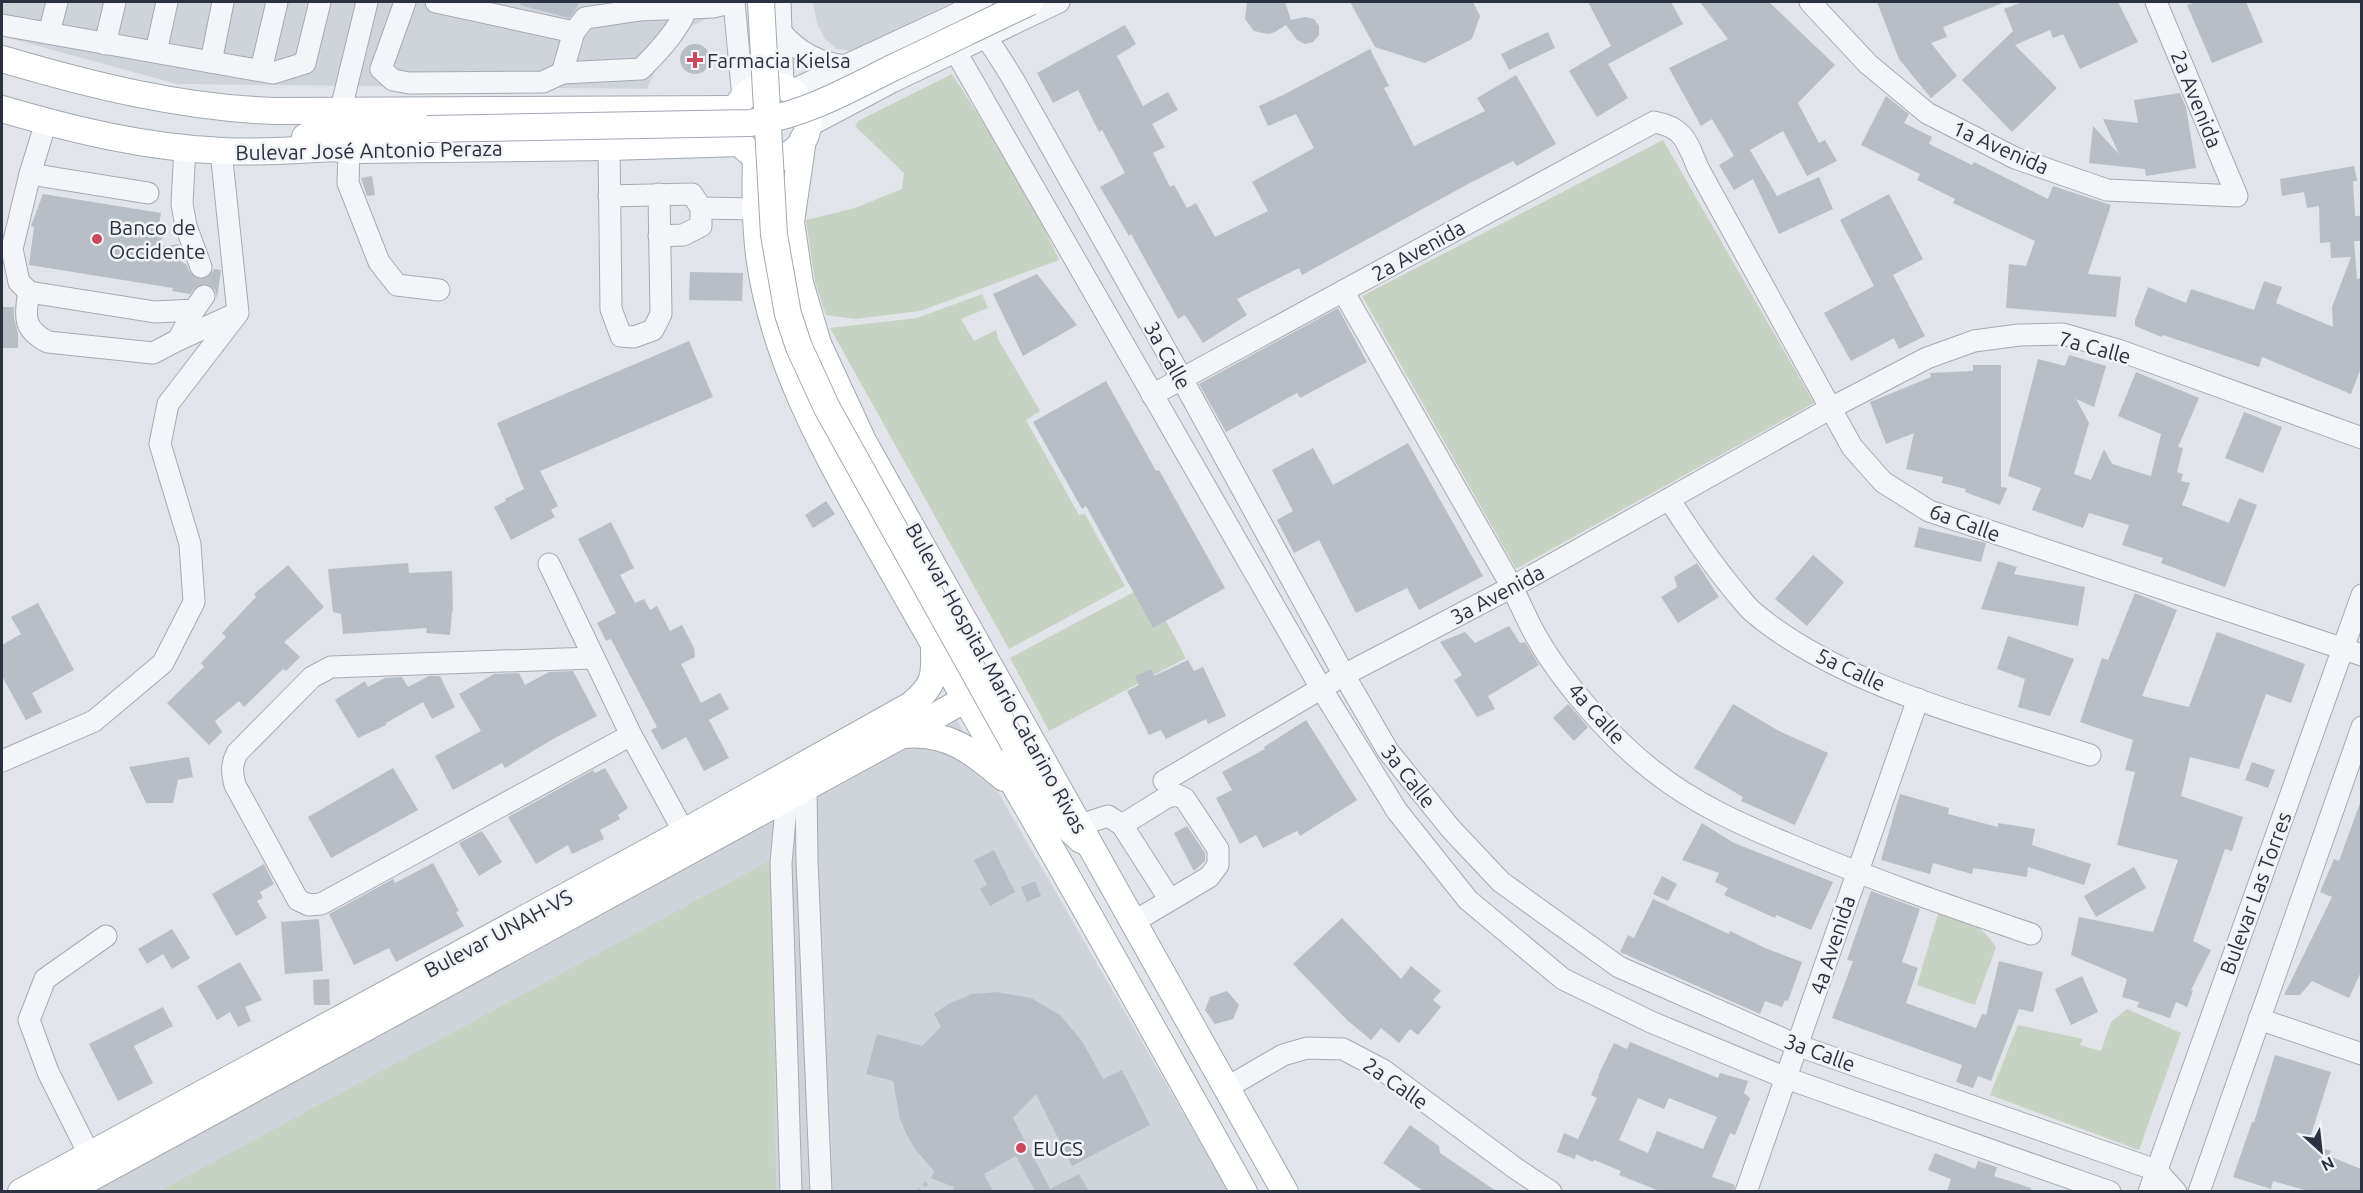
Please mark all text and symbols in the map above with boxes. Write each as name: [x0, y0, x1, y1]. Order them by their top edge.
street label: 2a Avenida: [2167, 47, 2227, 151]
place label: Farmacia Kielsa: [707, 48, 851, 72]
marker: Farmacia Kielsa: [688, 53, 702, 67]
street label: 1a Avenida: [1949, 115, 2053, 179]
street label: Bulevar José Antonio Peraza: [235, 136, 503, 164]
place label: Banco de Occidente: [109, 215, 206, 263]
street label: 2a Avenida: [1367, 215, 1469, 285]
marker: Banco de Occidente: [90, 232, 104, 246]
street label: 3a Calle: [1140, 317, 1196, 393]
street label: 7a Calle: [2056, 326, 2134, 368]
street label: 6a Calle: [1926, 498, 2004, 546]
street label: Bulevar Hospital Mario Catarino Rivas: [901, 519, 1093, 837]
street label: 3a Avenida: [1446, 559, 1548, 629]
street label: 5a Calle: [1813, 643, 1889, 695]
street label: 4a Calle: [1563, 678, 1631, 748]
street label: 3a Calle: [1377, 740, 1441, 812]
street label: Bulevar Las Torres: [2214, 808, 2296, 978]
street label: Bulevar UNAH-VS: [420, 884, 576, 982]
street label: 4a Avenida: [1805, 892, 1859, 998]
street label: 3a Calle: [1781, 1028, 1859, 1076]
street label: 2a Calle: [1359, 1052, 1433, 1114]
north arrow: [2291, 1121, 2351, 1181]
place label: EUCS: [1033, 1136, 1083, 1160]
marker: EUCS: [1014, 1141, 1028, 1155]
text: N: [2318, 1154, 2337, 1175]

